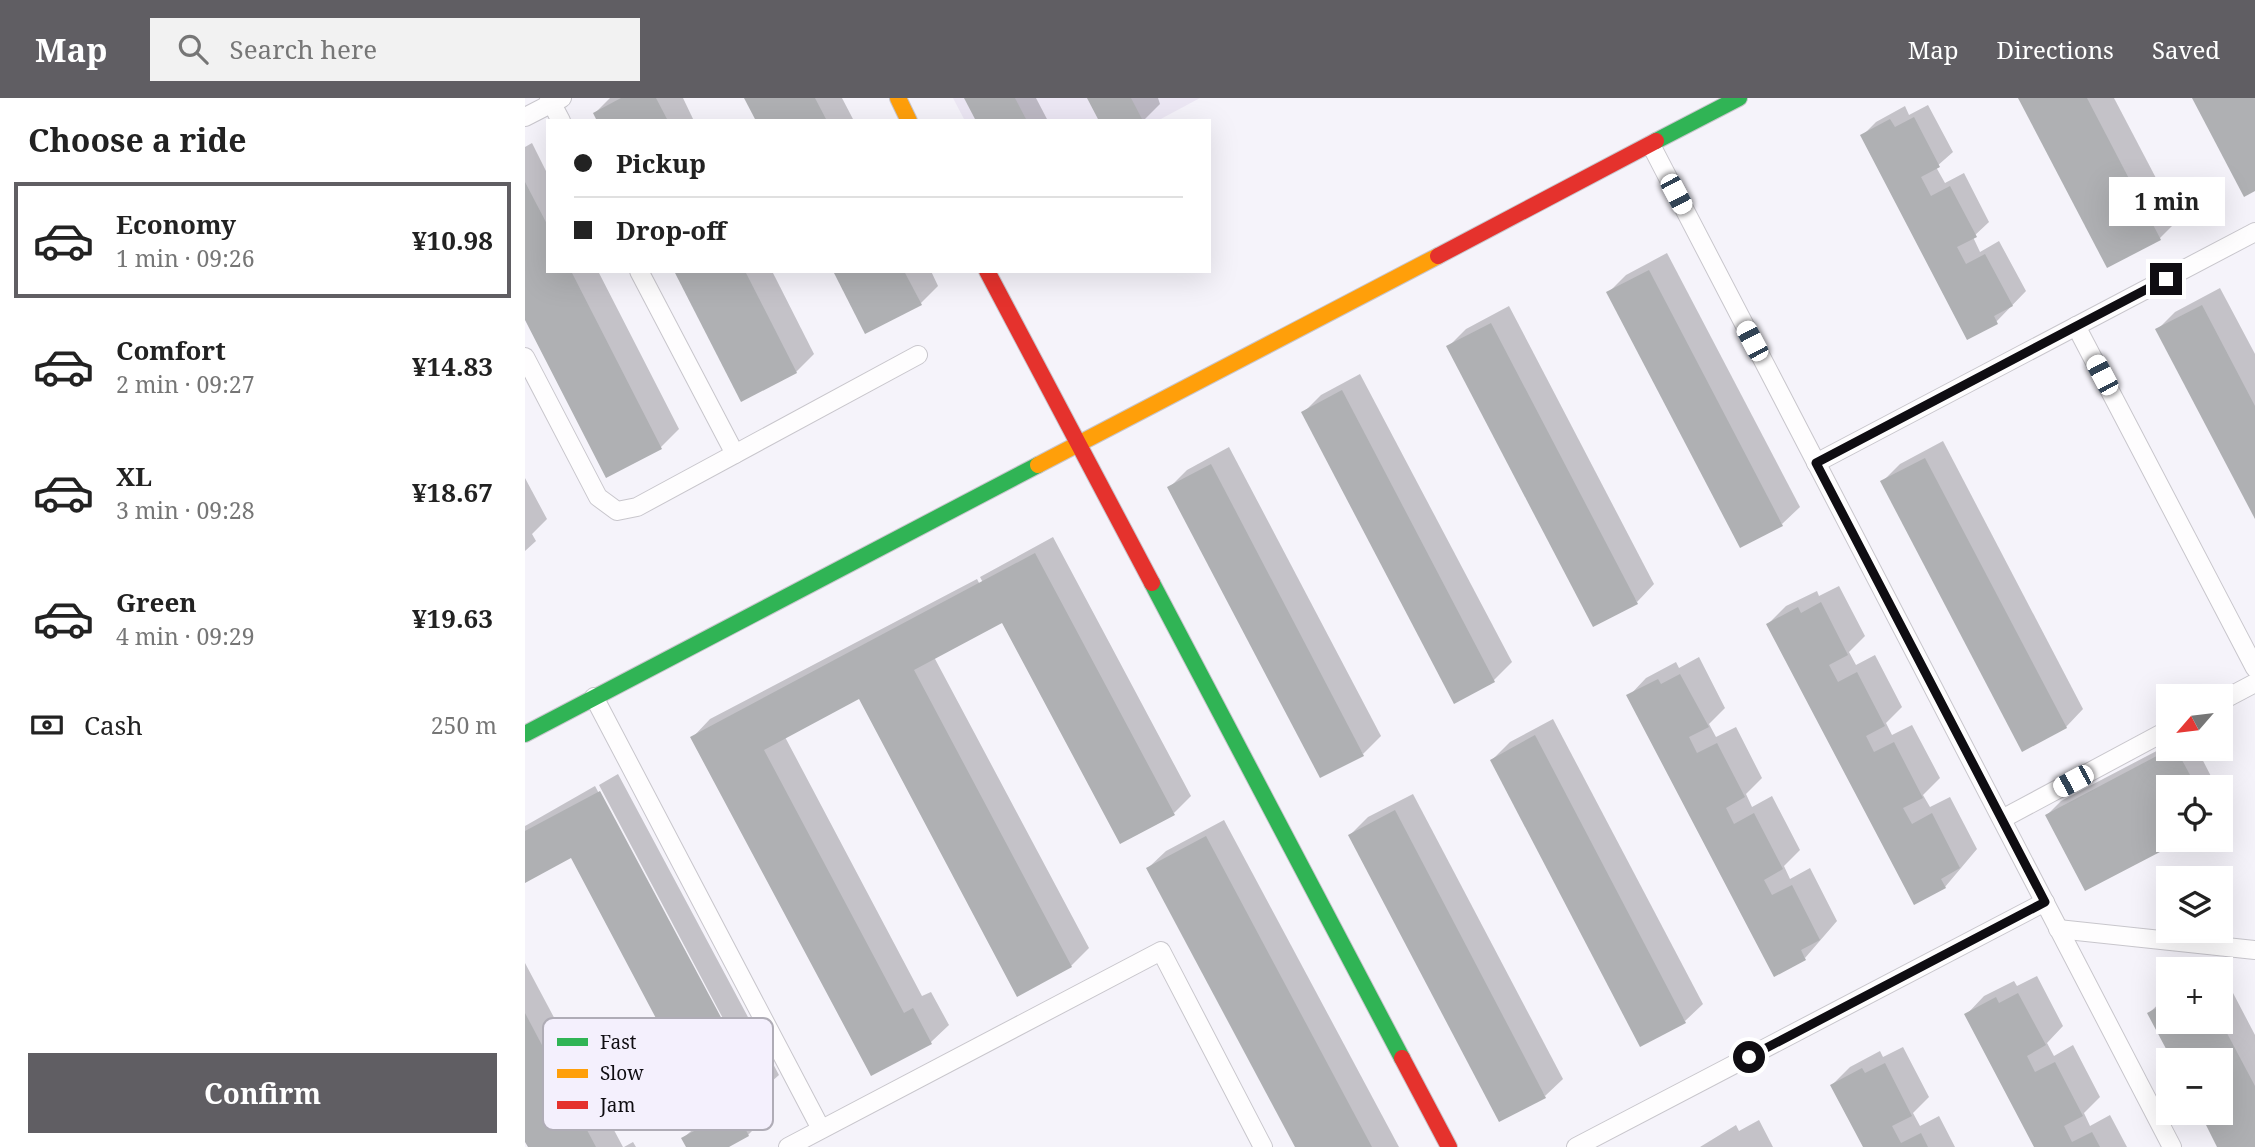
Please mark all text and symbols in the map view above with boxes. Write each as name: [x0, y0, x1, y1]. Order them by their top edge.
search box: [150, 18, 640, 81]
text: Map: [35, 27, 108, 72]
icon: search: [174, 30, 212, 68]
text: Search here: [230, 31, 377, 67]
text: Map: [1908, 33, 1959, 66]
text: Directions: [1997, 33, 2114, 66]
text: Saved: [2152, 33, 2220, 66]
text: Choose a ride: [28, 118, 247, 161]
text: Pickup: [616, 145, 706, 181]
car: [1657, 171, 1696, 217]
callout: 1 min: [2108, 178, 2224, 226]
text: 1 min: [2134, 185, 2200, 217]
text: Economy: [116, 206, 236, 242]
icon: car: [32, 209, 95, 272]
text: Drop-off: [616, 212, 726, 248]
text: ¥10.98: [412, 222, 493, 258]
text: 1 min · 09:26: [116, 242, 254, 274]
route end: [2150, 263, 2182, 295]
car: [1733, 318, 1772, 364]
text: Comfort: [116, 332, 226, 368]
icon: car: [32, 335, 95, 398]
text: ¥14.83: [412, 348, 493, 384]
car: [2083, 352, 2122, 398]
text: 2 min · 09:27: [116, 368, 254, 400]
text: XL: [116, 458, 152, 494]
icon: car: [32, 461, 95, 524]
text: ¥18.67: [412, 474, 493, 510]
text: 3 min · 09:28: [116, 494, 254, 526]
text: Green: [116, 584, 197, 620]
icon: car: [32, 587, 95, 650]
text: ¥19.63: [412, 600, 493, 636]
text: 4 min · 09:29: [116, 620, 254, 652]
north arrow: [2156, 684, 2233, 761]
map controls: [2156, 684, 2233, 1125]
icon: cash: [28, 706, 66, 744]
text: Cash: [84, 707, 143, 743]
text: 250 m: [431, 709, 497, 741]
car: [2050, 762, 2097, 800]
button: locate: [2156, 775, 2233, 852]
button: layers: [2156, 866, 2233, 943]
button: +: [2156, 957, 2233, 1034]
legend: [543, 1018, 773, 1130]
text: Fast: [600, 1029, 637, 1055]
route start: [1733, 1041, 1765, 1073]
button: −: [2156, 1048, 2233, 1125]
button: Confirm: [28, 1053, 497, 1133]
text: Slow: [600, 1060, 644, 1086]
text: Jam: [599, 1092, 635, 1118]

